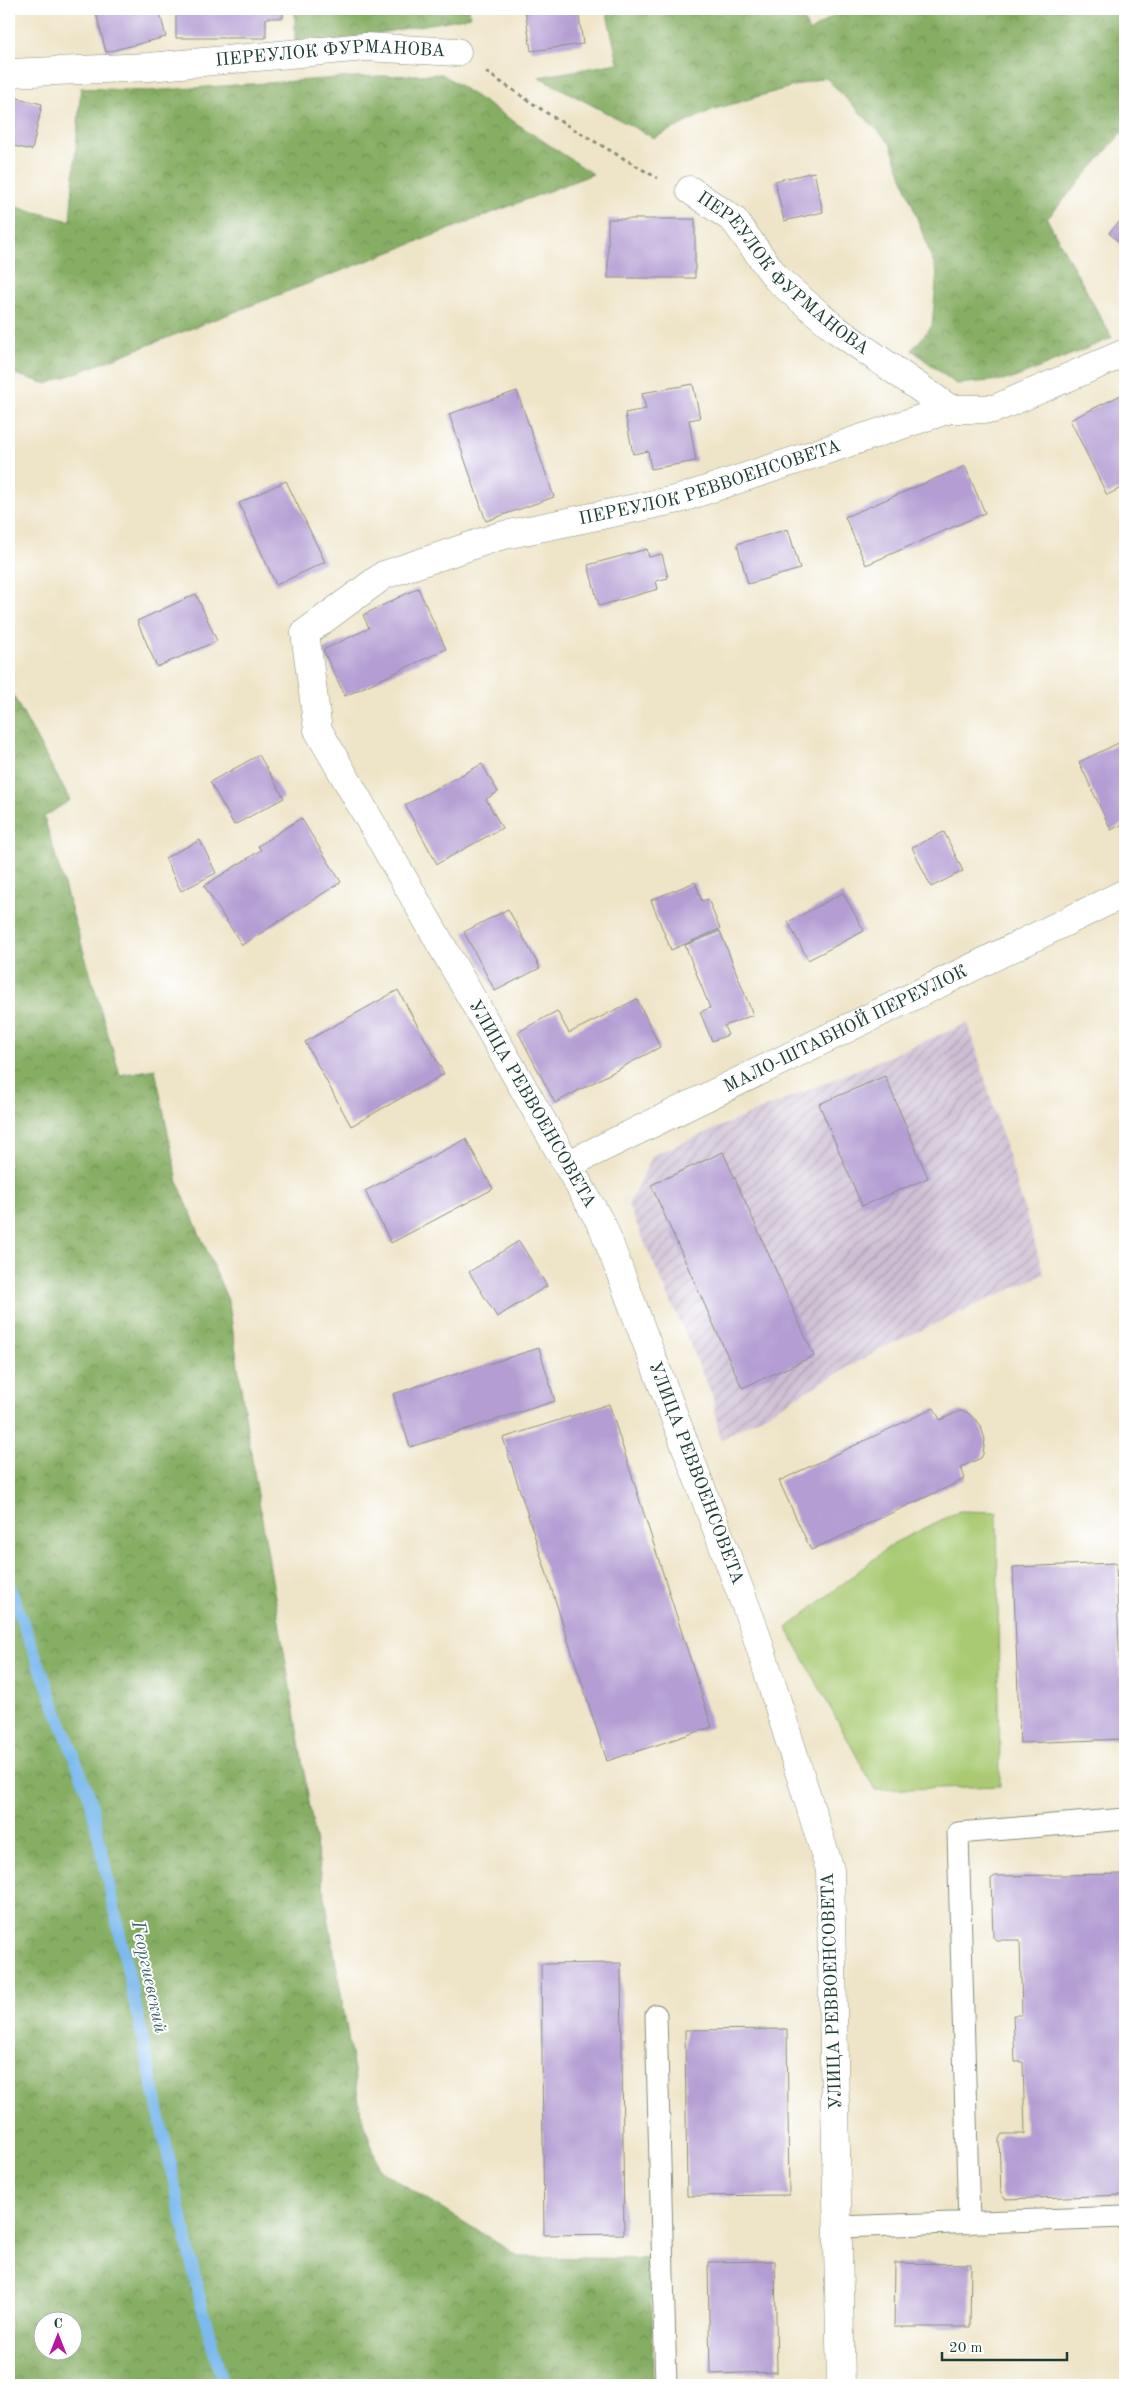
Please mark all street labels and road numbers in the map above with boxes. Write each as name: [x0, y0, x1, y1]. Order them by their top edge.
street label: ПЕРЕУЛОК ФУРМАНОВА: [214, 38, 446, 70]
street label: ПЕРЕУЛОК ФУРМАНОВА: [694, 189, 872, 358]
street label: ПЕРЕУЛОК РЕВВОЕНСОВЕТА: [577, 437, 843, 528]
street label: МАЛО-ШТАБНОЙ ПЕРЕУЛОК: [721, 962, 970, 1096]
street label: УЛИЦА РЕВВОЕНСОВЕТА: [465, 997, 599, 1211]
street label: УЛИЦА РЕВВОЕНСОВЕТА: [645, 1359, 747, 1587]
street label: УЛИЦА РЕВВОЕНСОВЕТА: [819, 1872, 845, 2110]

